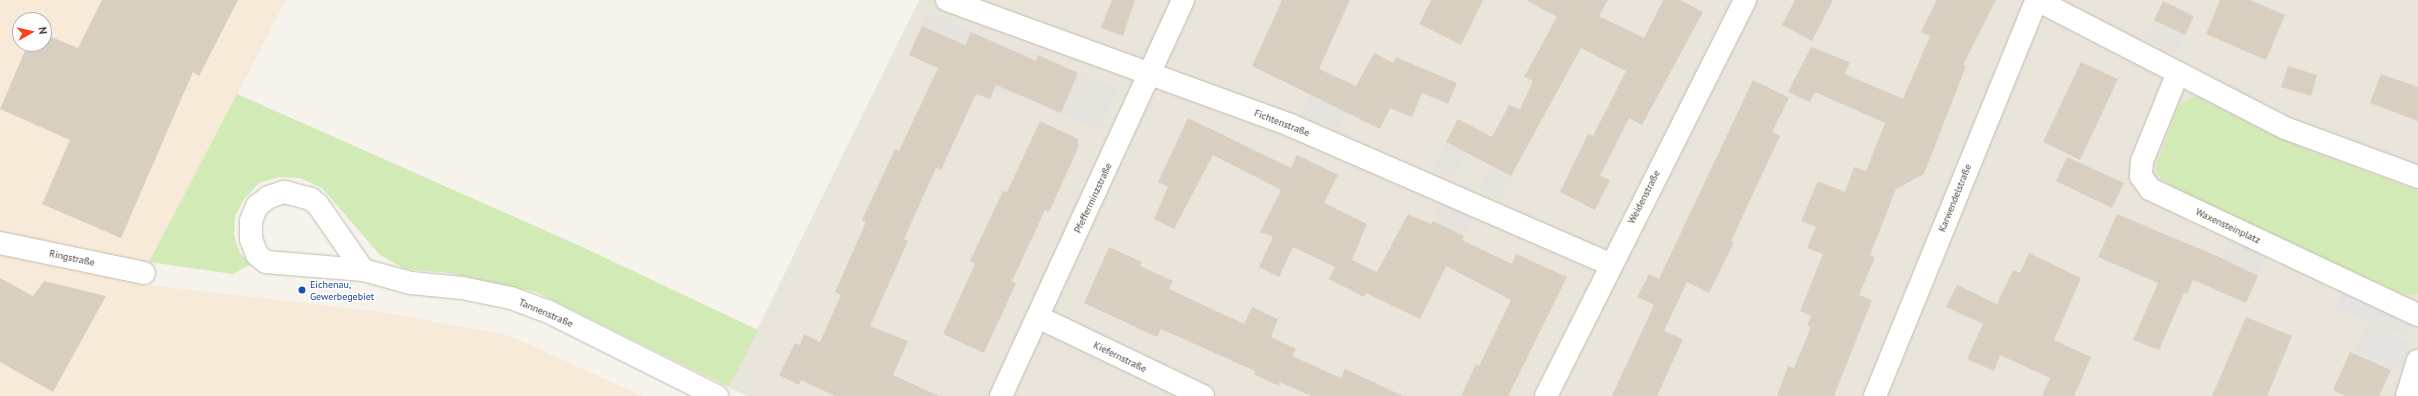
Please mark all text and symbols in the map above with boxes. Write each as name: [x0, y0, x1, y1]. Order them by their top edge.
north arrow: [12, 12, 52, 52]
text: N: [35, 26, 50, 35]
street label: Fichtenstraße: [1252, 107, 1312, 139]
street label: Pfefferminzstraße: [1071, 161, 1115, 235]
street label: Karwendelstraße: [1936, 162, 1974, 234]
street label: Weidenstraße: [1625, 168, 1663, 226]
street label: Waxensteinplatz: [2194, 206, 2262, 246]
street label: Ringstraße: [48, 247, 96, 269]
place label: Eichenau, Gewerbegebiet: [310, 278, 374, 302]
marker: Eichenau, Gewerbegebiet: [297, 285, 307, 295]
street label: Tannenstraße: [517, 296, 575, 330]
street label: Kiefernstraße: [1091, 339, 1149, 375]

